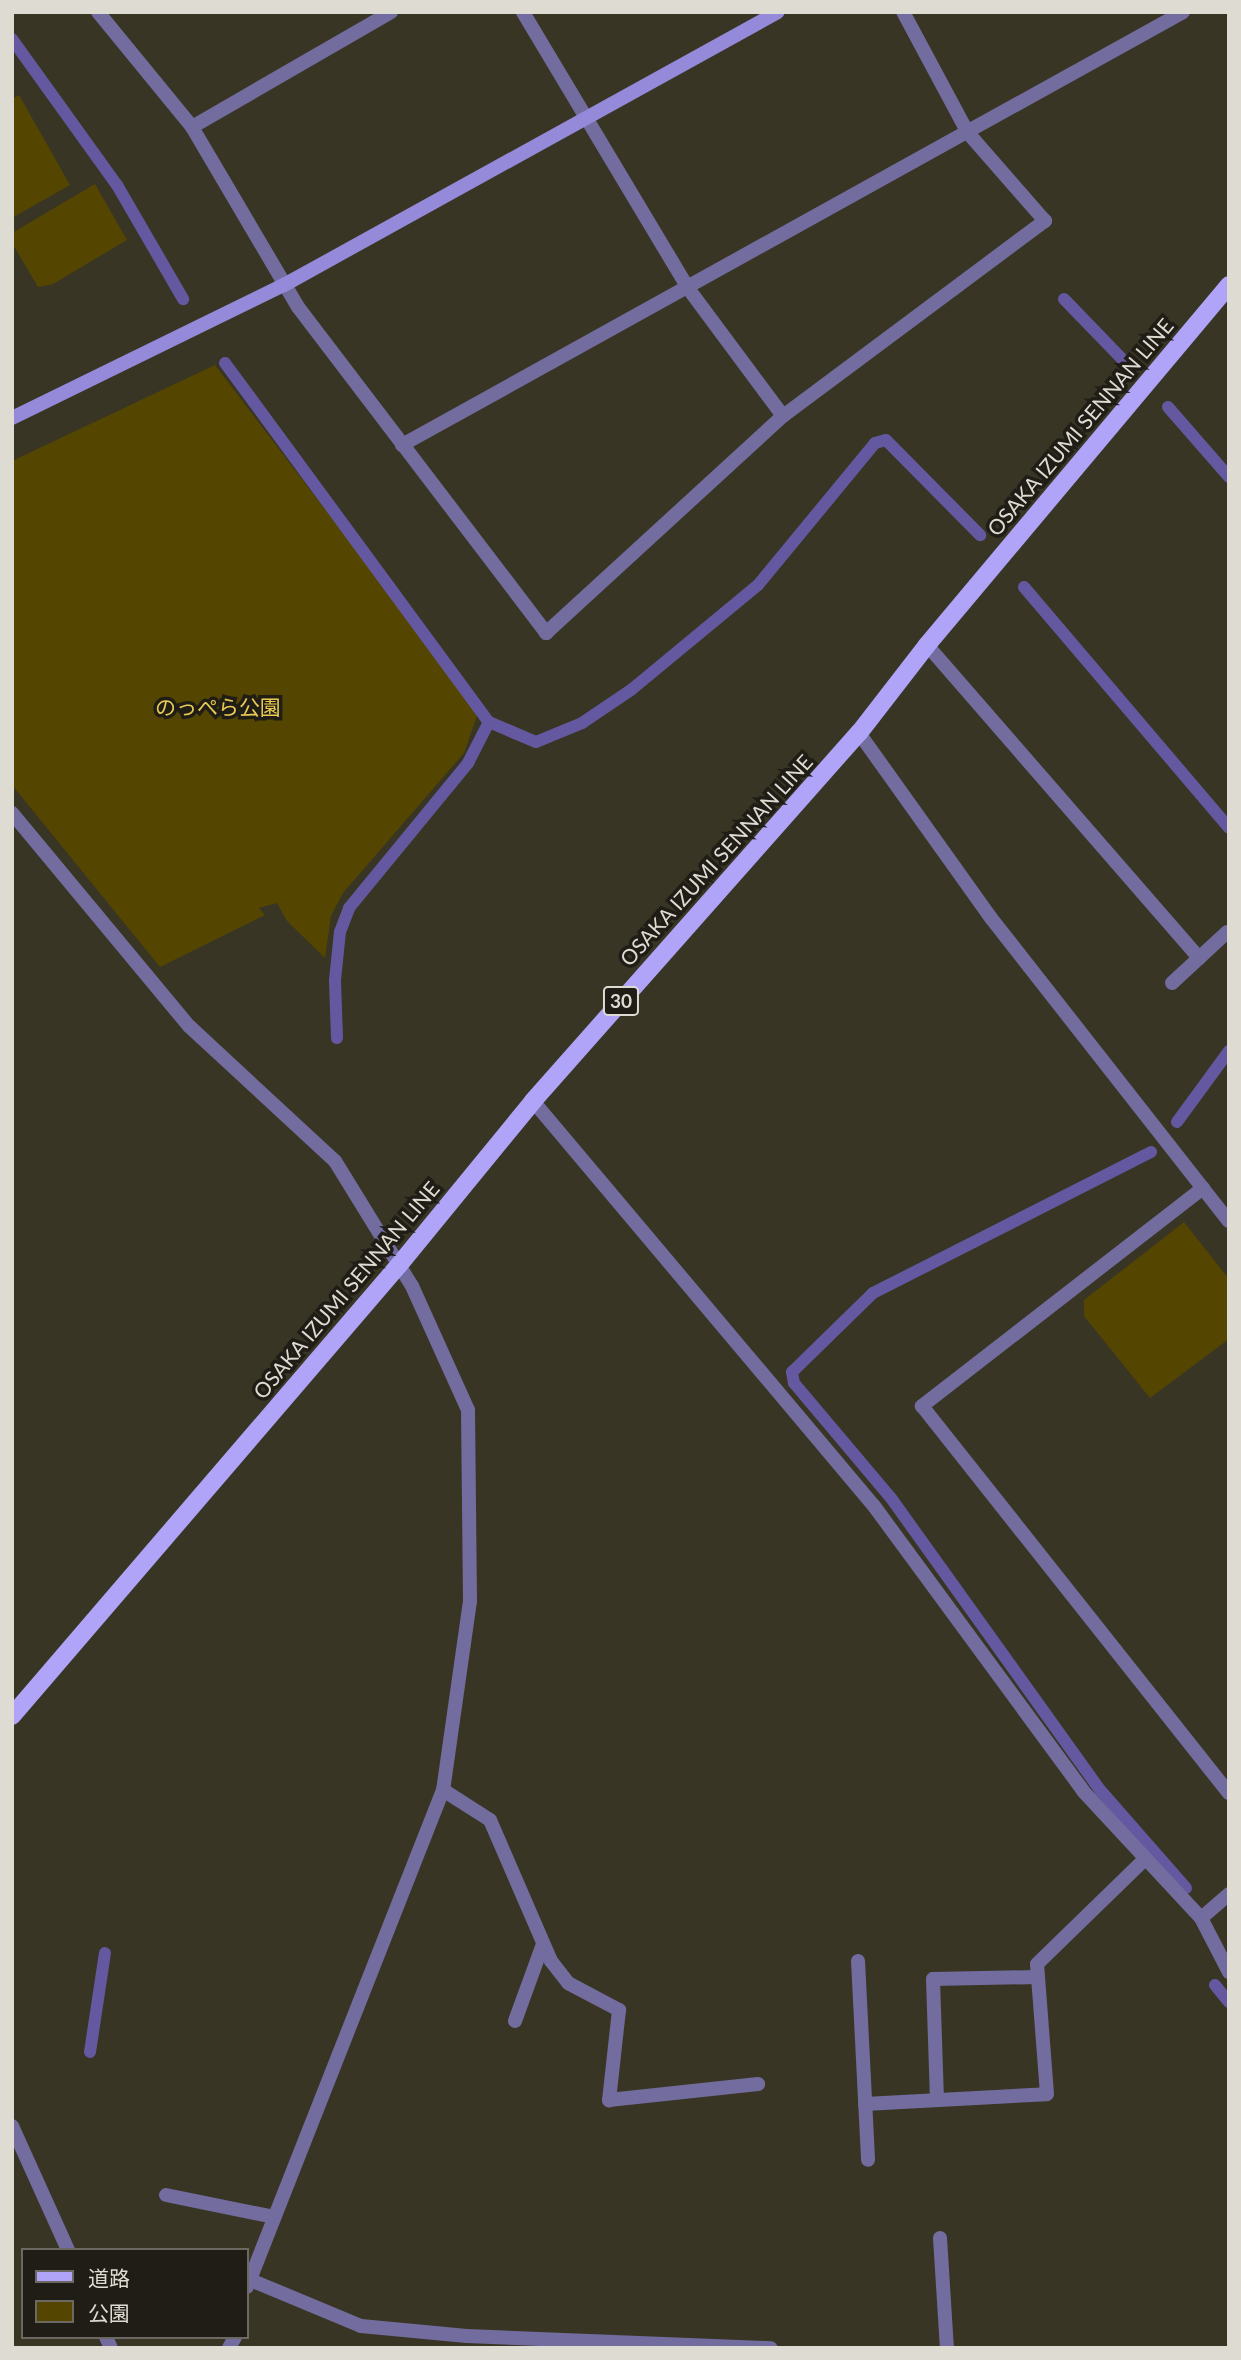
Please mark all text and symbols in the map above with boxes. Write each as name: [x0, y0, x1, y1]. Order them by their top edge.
street label: OSAKA IZUMI SENNAN LINE: [982, 313, 1178, 541]
park label: のっぺら公園: [155, 694, 281, 720]
street label: OSAKA IZUMI SENNAN LINE: [614, 749, 818, 971]
road number: 30: [602, 986, 640, 1016]
street label: OSAKA IZUMI SENNAN LINE: [248, 1176, 444, 1404]
legend: [21, 2248, 248, 2339]
text: 道路: [88, 2265, 130, 2290]
text: 公園: [88, 2300, 130, 2325]

